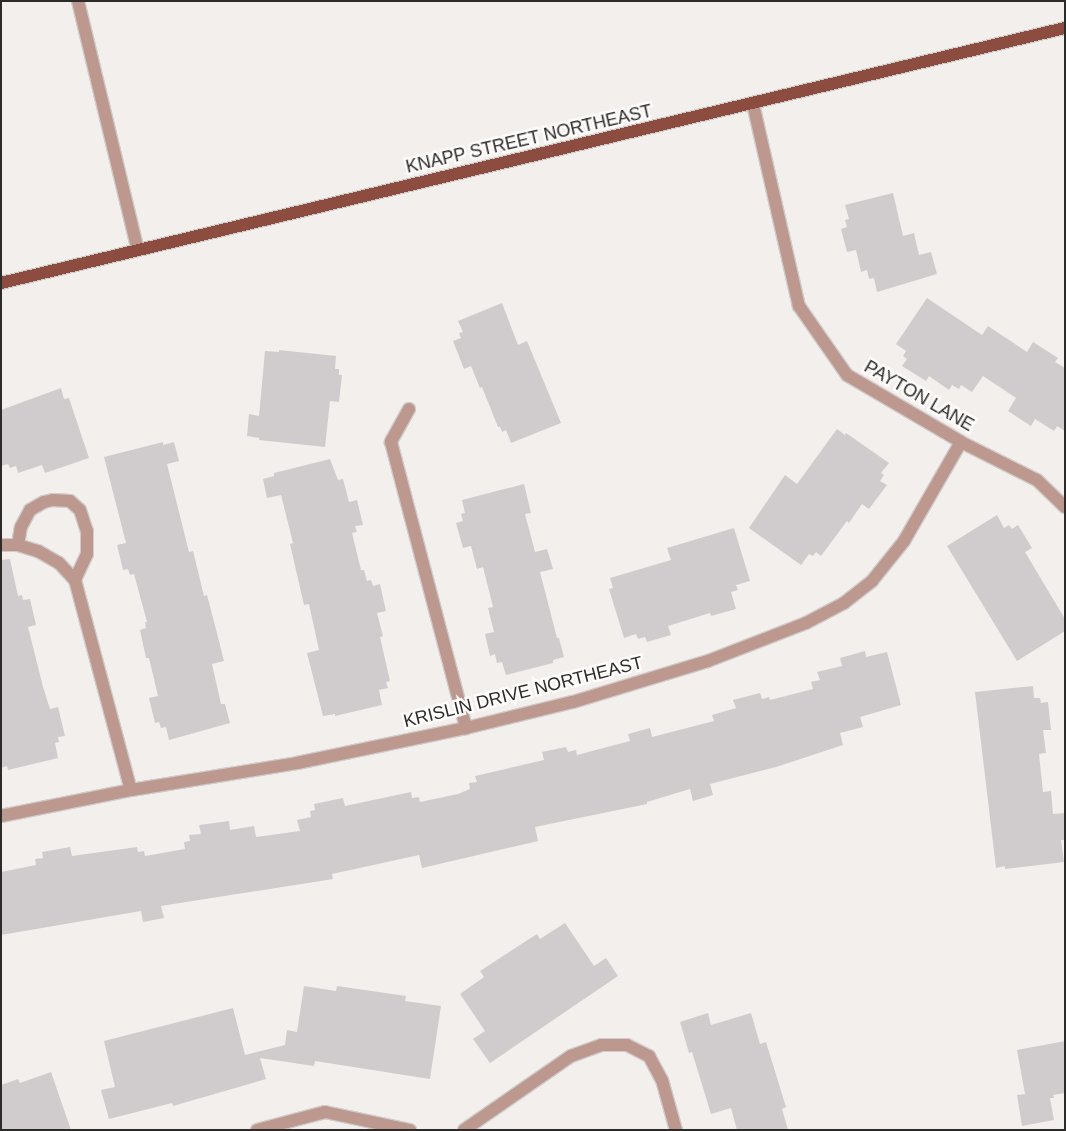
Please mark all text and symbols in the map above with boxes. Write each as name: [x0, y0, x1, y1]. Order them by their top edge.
street label: KNAPP STREET NORTHEAST: [403, 100, 655, 178]
street label: PAYTON LANE: [860, 356, 978, 436]
street label: KRISLIN DRIVE NORTHEAST: [401, 652, 645, 732]

